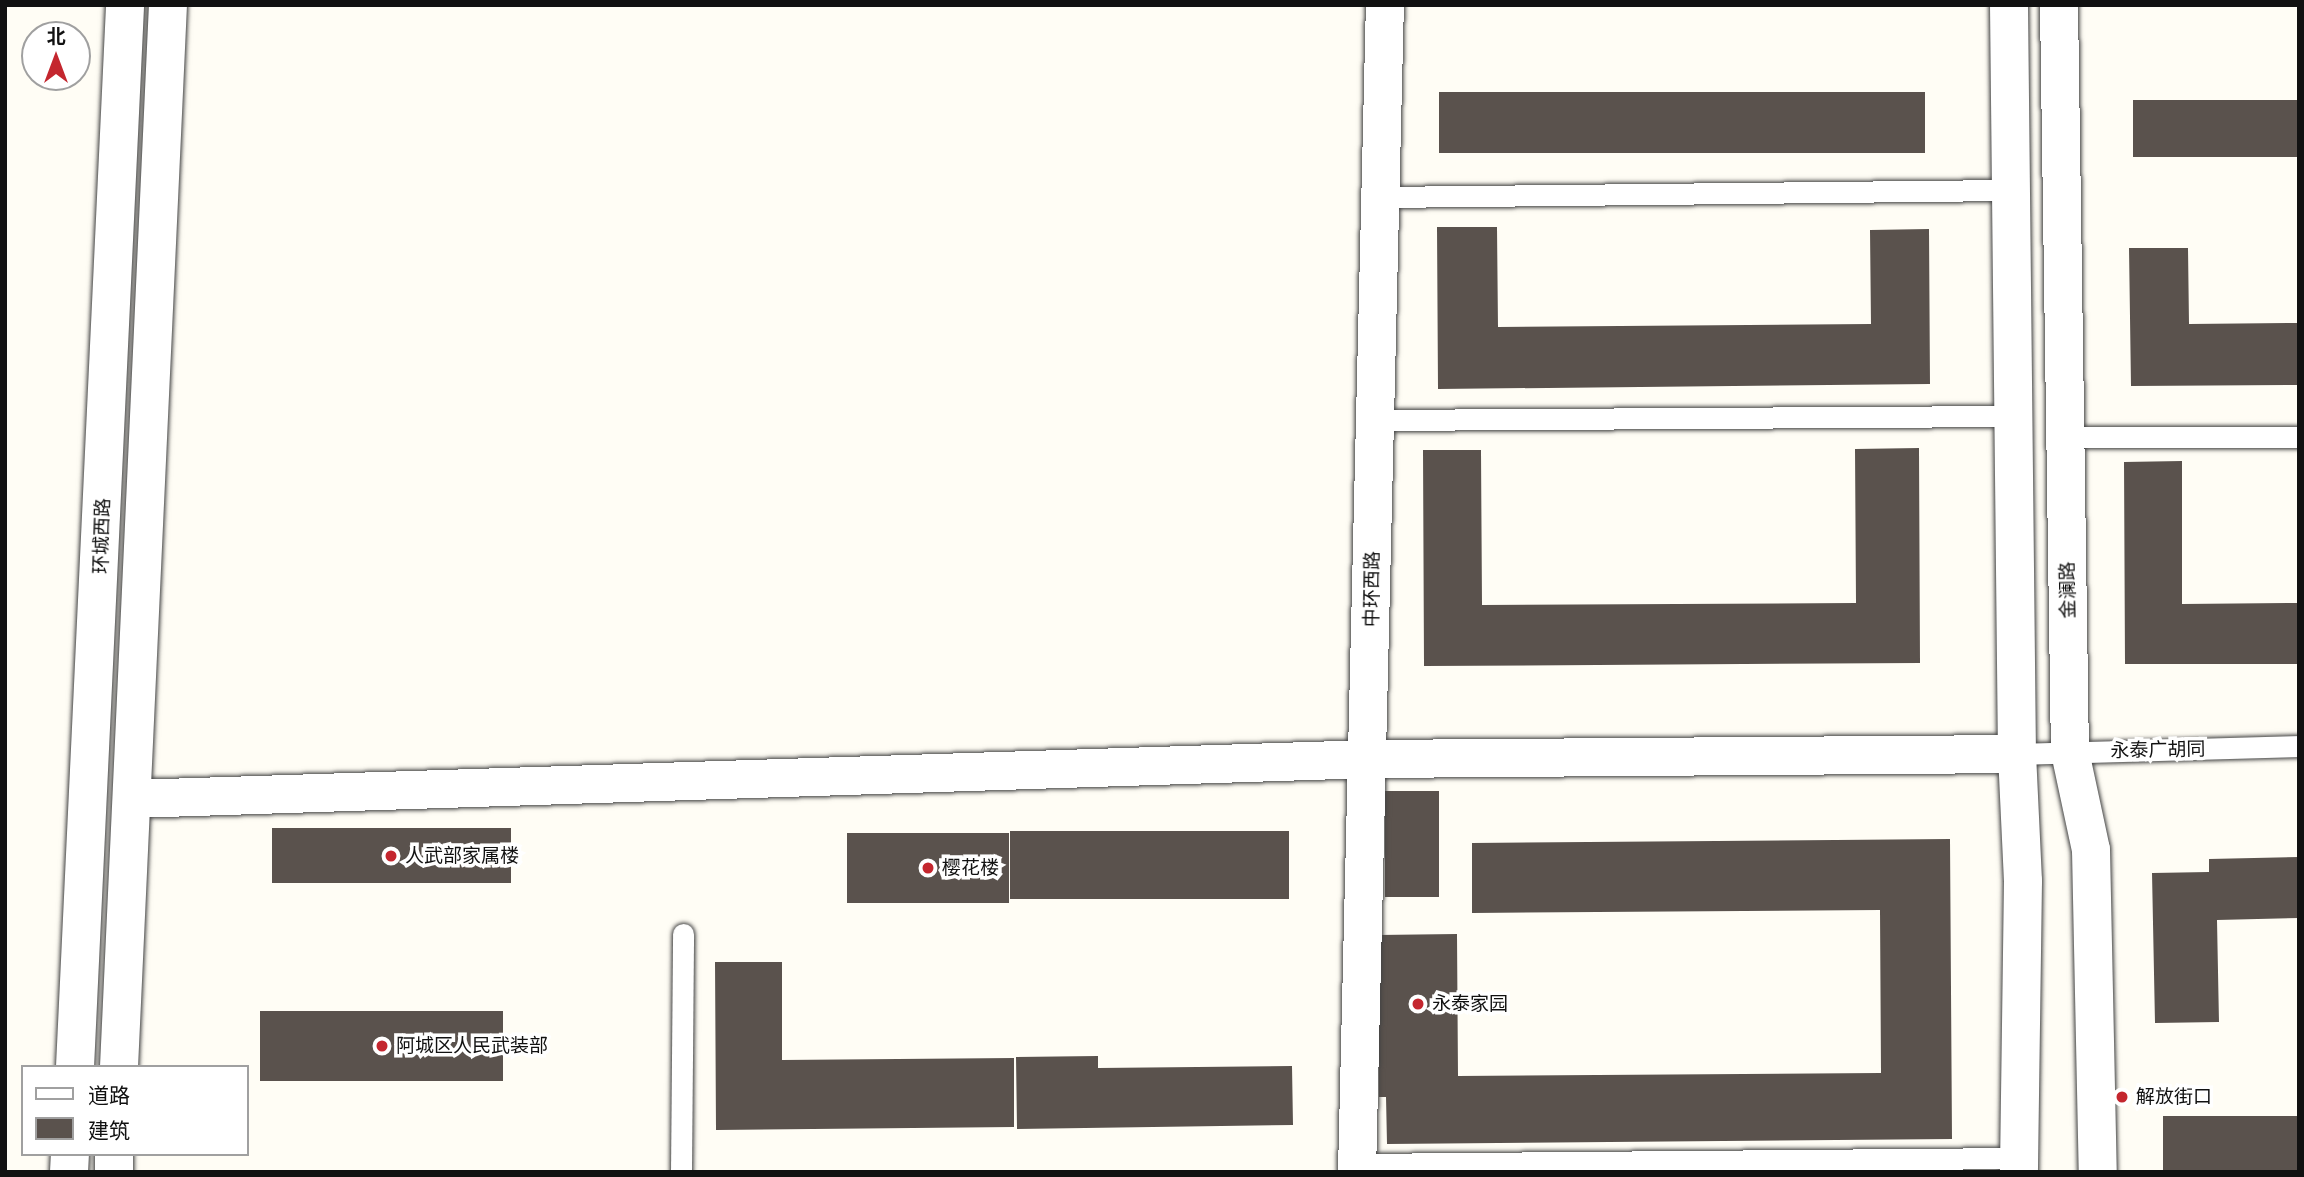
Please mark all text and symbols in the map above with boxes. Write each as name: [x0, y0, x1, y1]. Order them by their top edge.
north arrow: [21, 21, 91, 91]
text: 北: [46, 26, 66, 47]
street label: 环城西路: [89, 498, 115, 574]
street label: 中环西路: [1360, 551, 1384, 627]
street label: 金澜路: [2056, 561, 2080, 619]
street label: 永泰广胡同: [2110, 738, 2206, 762]
place label: 人武部家属楼: [405, 845, 519, 867]
marker: 人武部家属楼: [383, 848, 399, 864]
place label: 樱花楼: [942, 857, 999, 879]
marker: 樱花楼: [920, 860, 936, 876]
place label: 永泰家园: [1432, 993, 1508, 1015]
marker: 永泰家园: [1410, 996, 1426, 1012]
place label: 阿城区人民武装部: [396, 1035, 548, 1057]
marker: 阿城区人民武装部: [374, 1038, 390, 1054]
legend: [21, 1065, 248, 1156]
text: 道路: [88, 1084, 130, 1108]
place label: 解放街口: [2136, 1086, 2212, 1108]
marker: 解放街口: [2114, 1089, 2130, 1105]
text: 建筑: [88, 1119, 130, 1143]

